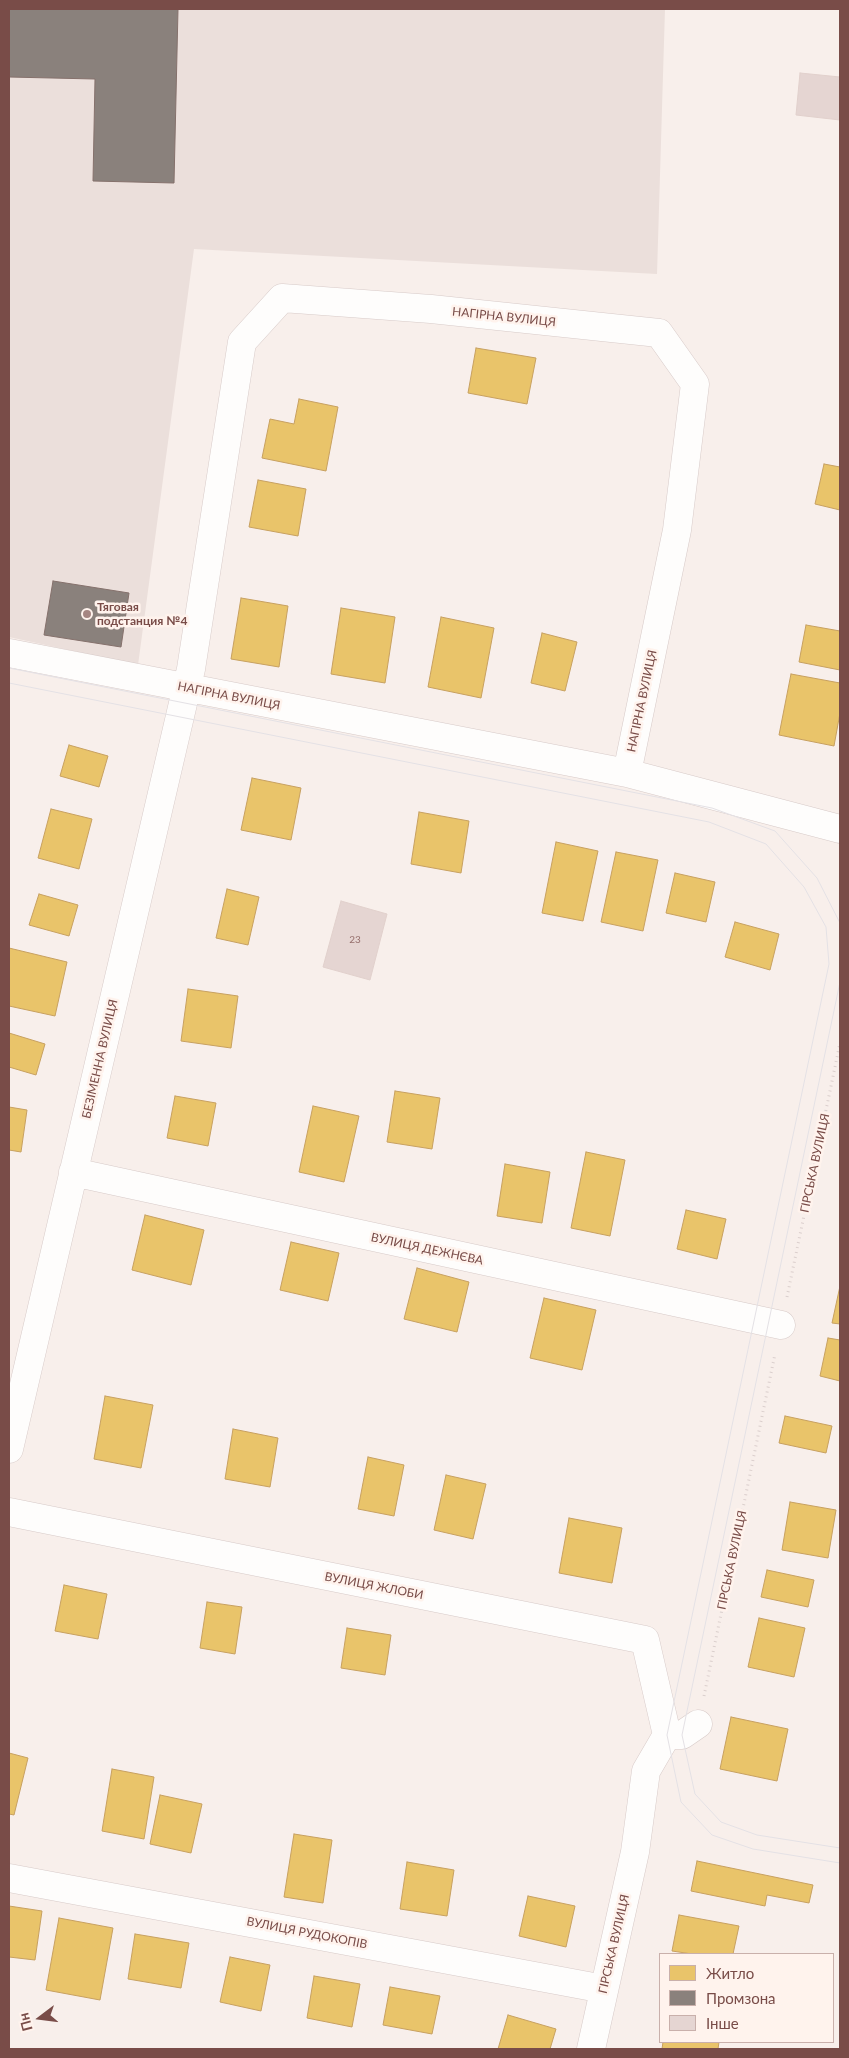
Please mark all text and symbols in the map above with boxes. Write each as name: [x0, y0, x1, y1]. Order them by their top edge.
street label: НАГІРНА ВУЛИЦЯ: [451, 304, 557, 330]
place label: Тяговая подстанция №4: [97, 600, 187, 628]
marker: Тяговая подстанция №4: [81, 608, 93, 620]
street label: НАГІРНА ВУЛИЦЯ: [624, 649, 660, 753]
street label: НАГІРНА ВУЛИЦЯ: [176, 679, 282, 713]
house number: 23: [349, 934, 361, 946]
street label: БЕЗІМЕННА ВУЛИЦЯ: [79, 998, 121, 1120]
street label: ГІРСЬКА ВУЛИЦЯ: [797, 1112, 833, 1214]
street label: ВУЛИЦЯ ДЕЖНЄВА: [369, 1230, 485, 1268]
street label: ГІРСЬКА ВУЛИЦЯ: [714, 1509, 750, 1611]
street label: ВУЛИЦЯ ЖЛОБИ: [323, 1569, 425, 1603]
street label: ГІРСЬКА ВУЛИЦЯ: [596, 1893, 632, 1995]
street label: ВУЛИЦЯ РУДОКОПІВ: [245, 1914, 369, 1952]
legend: [659, 1953, 834, 2043]
text: Житло: [706, 1964, 754, 1982]
text: Промзона: [706, 1989, 776, 2007]
north arrow: [15, 1993, 65, 2043]
text: Пн: [14, 2011, 36, 2033]
text: Інше: [706, 2014, 739, 2032]

